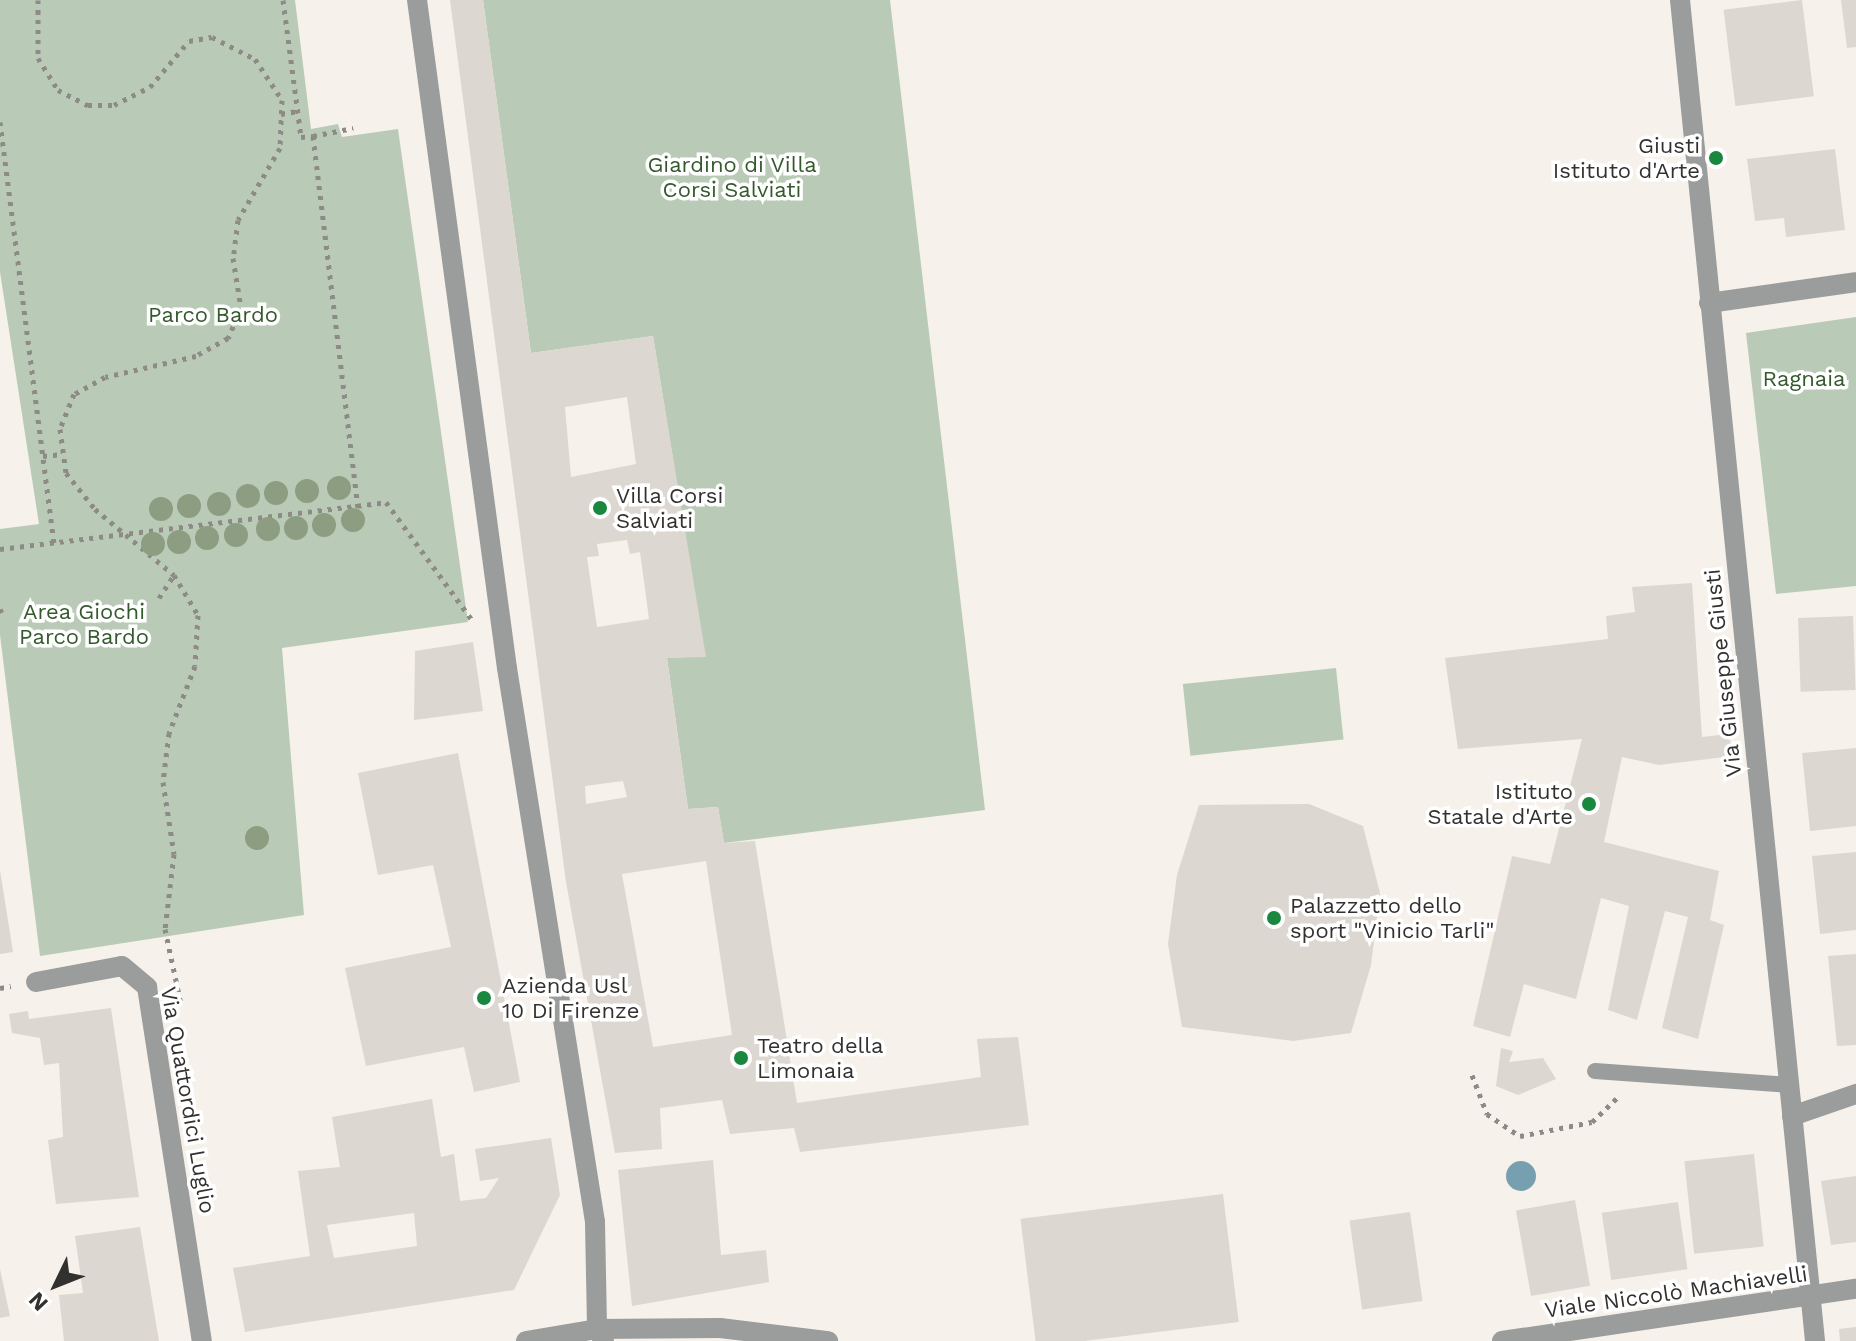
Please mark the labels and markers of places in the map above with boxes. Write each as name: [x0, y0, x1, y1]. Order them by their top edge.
place label: Giusti Istituto d'Arte: [1553, 132, 1700, 184]
marker: Giusti Istituto d'Arte: [1707, 149, 1725, 167]
place label: Villa Corsi Salviati: [616, 482, 724, 534]
marker: Villa Corsi Salviati: [591, 499, 609, 517]
place label: Istituto Statale d'Arte: [1428, 778, 1573, 830]
marker: Istituto Statale d'Arte: [1580, 795, 1598, 813]
place label: Palazzetto dello sport "Vinicio Tarli": [1290, 892, 1495, 944]
marker: Palazzetto dello sport "Vinicio Tarli": [1265, 909, 1283, 927]
place label: Azienda Usl 10 Di Firenze: [502, 972, 639, 1024]
marker: Azienda Usl 10 Di Firenze: [473, 987, 495, 1009]
place label: Teatro della Limonaia: [757, 1032, 884, 1084]
marker: Teatro della Limonaia: [732, 1049, 750, 1067]

